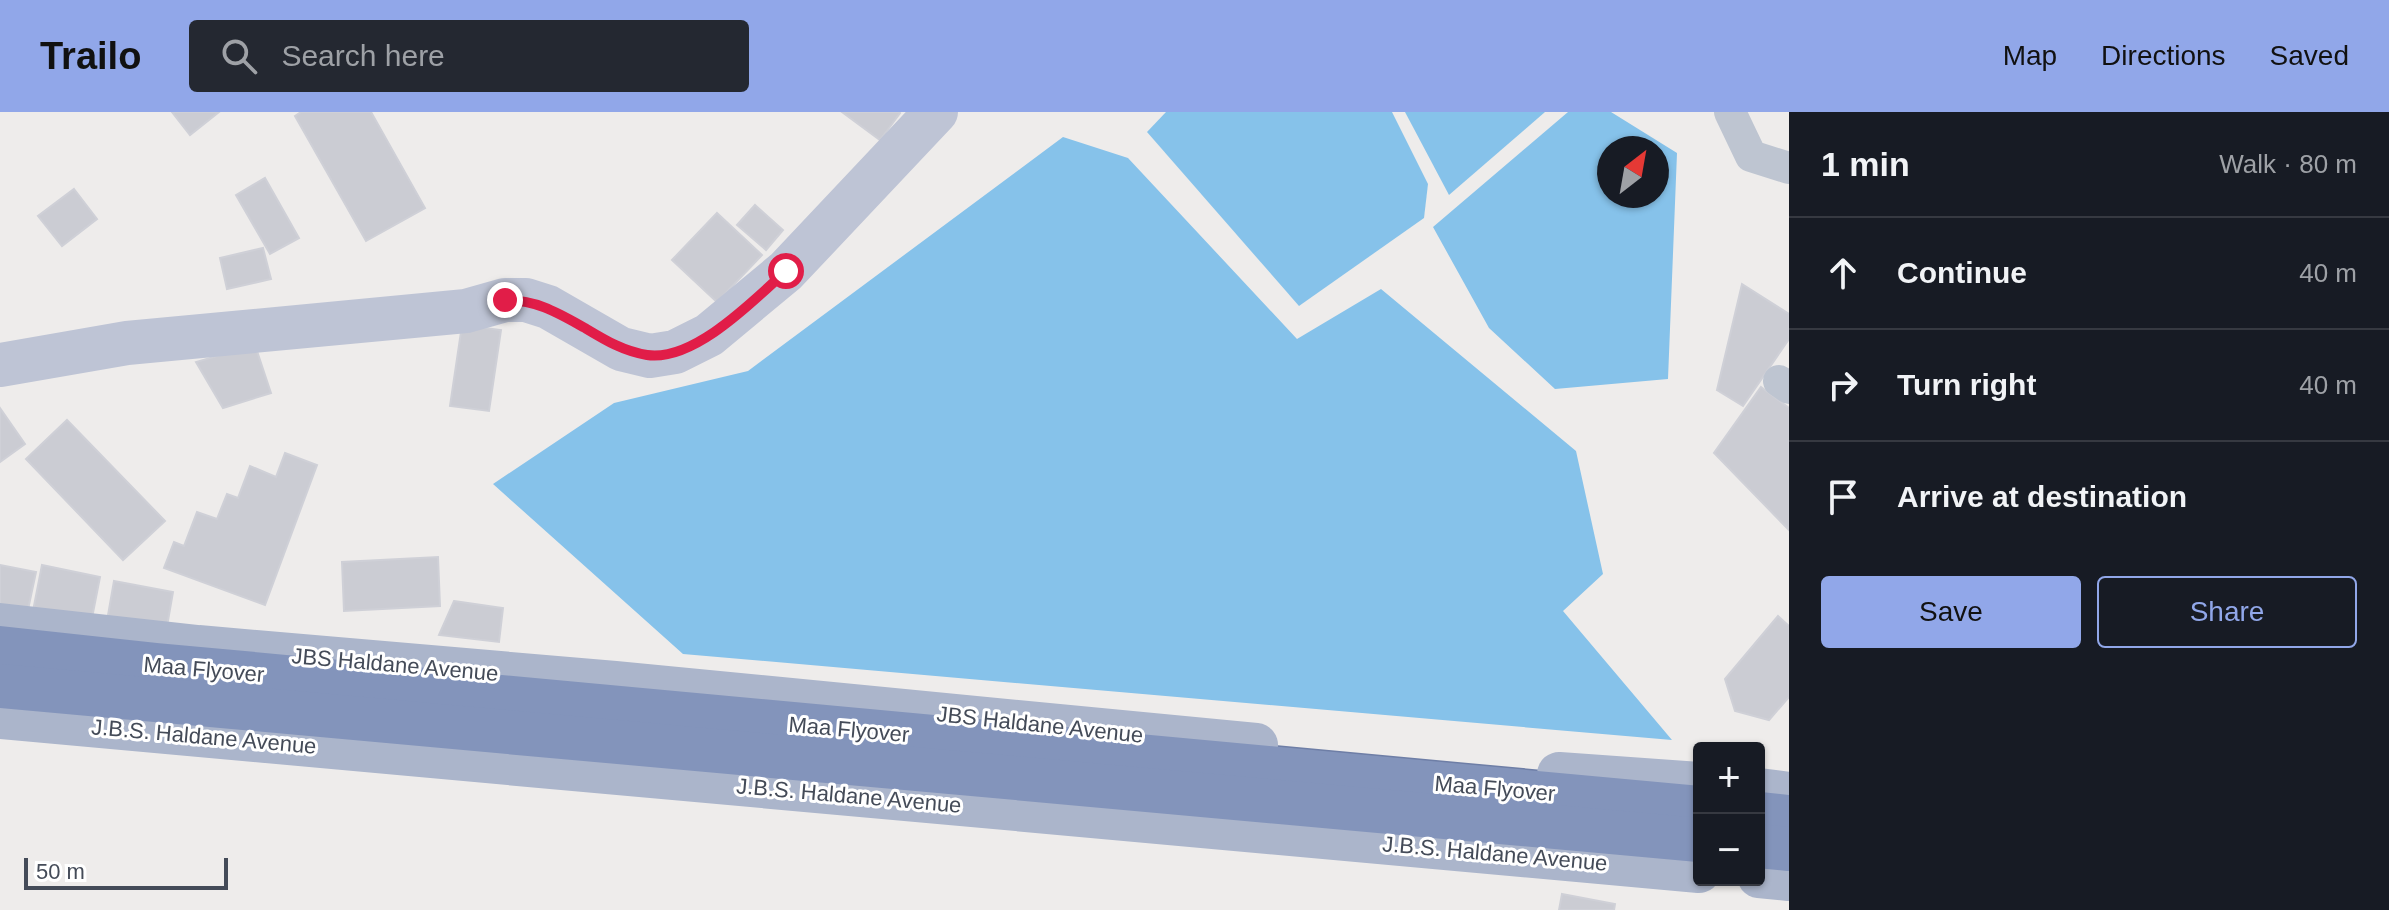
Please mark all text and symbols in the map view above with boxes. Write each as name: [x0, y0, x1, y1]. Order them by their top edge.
search box: [189, 20, 749, 92]
icon: search: [217, 34, 261, 78]
text: Trailo: [40, 35, 141, 77]
text: Search here: [281, 39, 445, 72]
text: Map: [2003, 40, 2057, 71]
text: Directions: [2101, 40, 2226, 71]
text: Saved: [2270, 40, 2349, 71]
north arrow: [1597, 136, 1669, 208]
text: 1 min: [1821, 145, 1910, 183]
text: Walk · 80 m: [2219, 149, 2357, 179]
icon: ahead: [1821, 251, 1865, 295]
route start: [768, 253, 804, 289]
text: Continue: [1897, 256, 2027, 289]
text: 40 m: [2299, 258, 2357, 288]
route end: [487, 282, 523, 318]
icon: right: [1821, 363, 1865, 407]
text: Turn right: [1897, 368, 2036, 401]
text: 40 m: [2299, 370, 2357, 400]
icon: arrive: [1821, 475, 1865, 519]
text: Arrive at destination: [1897, 480, 2187, 513]
button: Save: [1821, 576, 2081, 648]
button: Share: [2097, 576, 2357, 648]
street label: JBS Haldane Avenue: [290, 643, 499, 686]
street label: Maa Flyover: [143, 652, 265, 687]
street label: JBS Haldane Avenue: [935, 701, 1144, 748]
street label: Maa Flyover: [788, 712, 910, 747]
street label: J.B.S. Haldane Avenue: [90, 714, 318, 759]
map controls: [1693, 742, 1765, 886]
button: +: [1693, 742, 1765, 814]
street label: Maa Flyover: [1434, 771, 1556, 806]
street label: J.B.S. Haldane Avenue: [735, 773, 963, 818]
button: −: [1693, 814, 1765, 886]
street label: J.B.S. Haldane Avenue: [1381, 831, 1609, 876]
scale bar: [24, 854, 228, 890]
text: 50 m: [36, 859, 85, 884]

